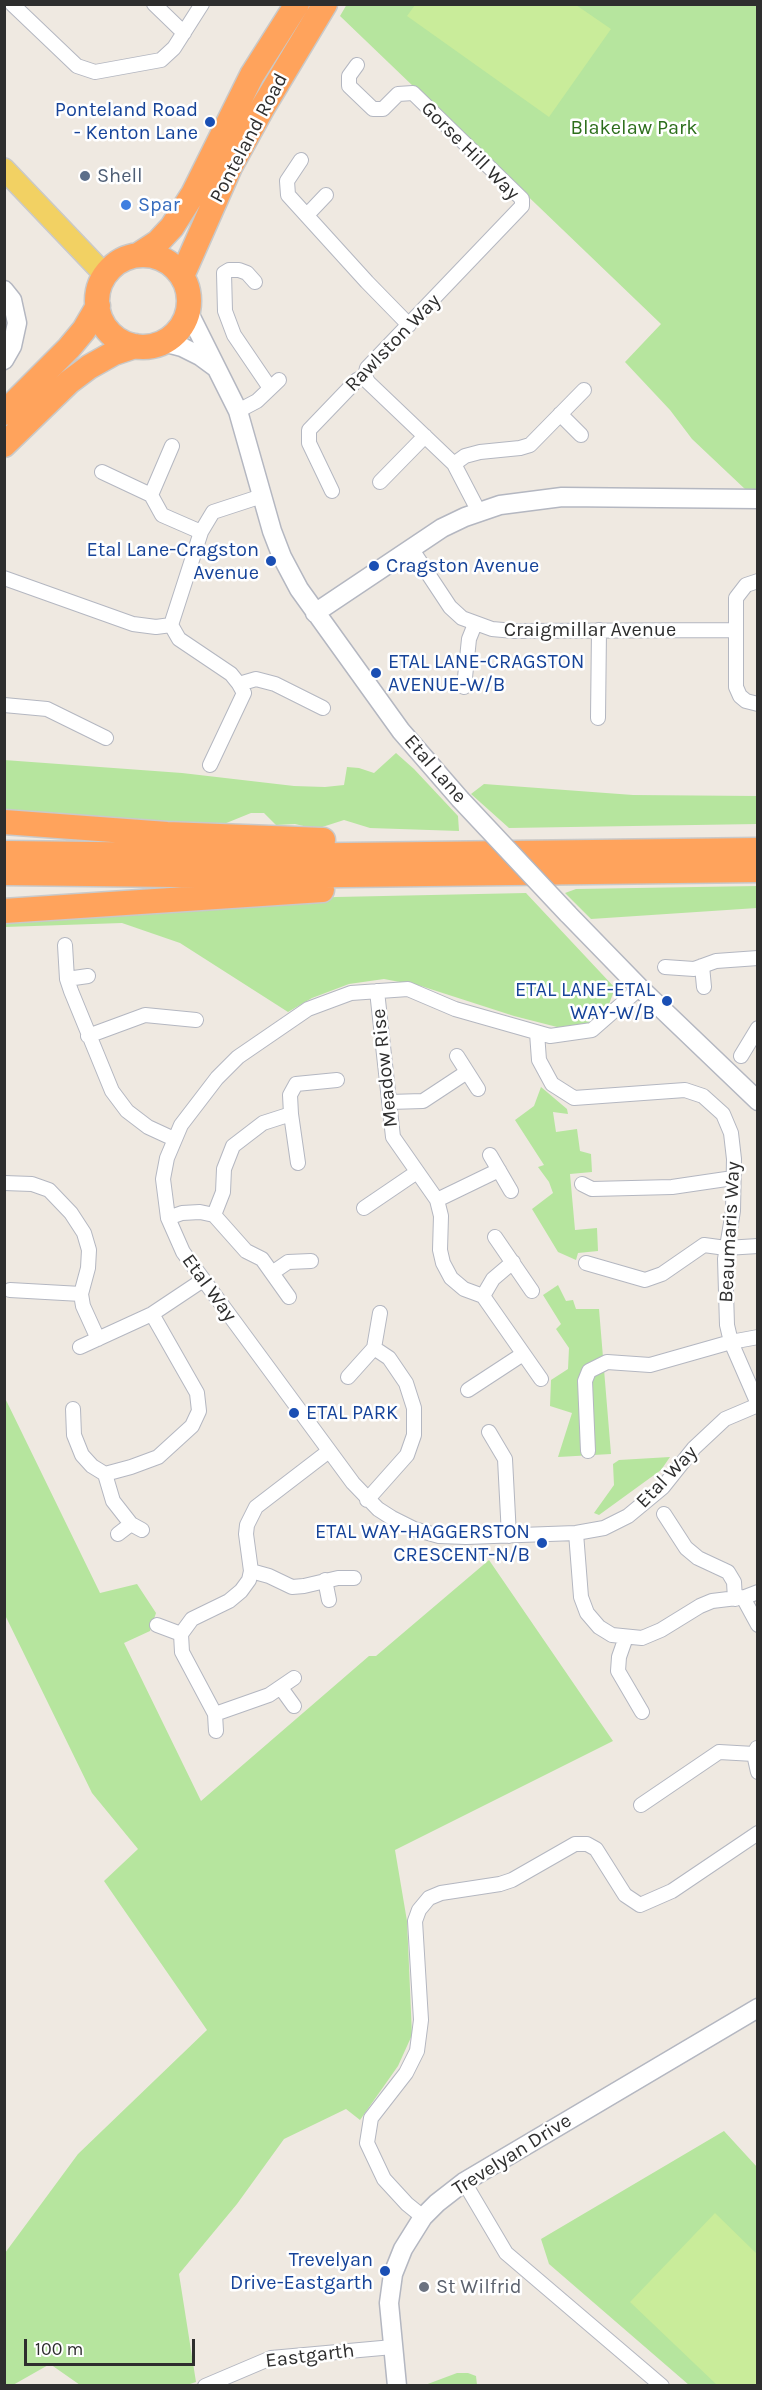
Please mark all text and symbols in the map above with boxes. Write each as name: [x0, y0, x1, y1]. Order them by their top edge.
street label: Ponteland Road: [205, 69, 293, 207]
street label: Gorse Hill Way: [416, 97, 524, 205]
place label: Ponteland Road - Kenton Lane: [55, 98, 198, 145]
marker: Ponteland Road - Kenton Lane: [203, 115, 217, 129]
park label: Blakelaw Park: [570, 116, 698, 140]
place label: Shell: [97, 164, 143, 188]
marker: Shell: [78, 169, 92, 183]
place label: Spar: [138, 193, 180, 217]
marker: Spar: [119, 198, 133, 212]
street label: Rawlston Way: [340, 289, 446, 397]
place label: Etal Lane-Cragston Avenue: [86, 538, 259, 585]
marker: Etal Lane-Cragston Avenue: [264, 554, 278, 568]
place label: Cragston Avenue: [386, 554, 539, 578]
marker: Cragston Avenue: [367, 559, 381, 573]
street label: Craigmillar Avenue: [504, 618, 676, 642]
place label: ETAL LANE-CRAGSTON AVENUE-W/B: [388, 650, 584, 697]
marker: ETAL LANE-CRAGSTON AVENUE-W/B: [369, 666, 383, 680]
street label: Etal Lane: [399, 730, 471, 808]
place label: ETAL LANE-ETAL WAY-W/B: [515, 978, 655, 1025]
marker: ETAL LANE-ETAL WAY-W/B: [660, 994, 674, 1008]
street label: Meadow Rise: [367, 1007, 403, 1129]
street label: Beaumaris Way: [714, 1161, 746, 1303]
street label: Etal Way: [176, 1250, 242, 1326]
place label: ETAL PARK: [306, 1401, 398, 1425]
marker: ETAL PARK: [287, 1406, 301, 1420]
street label: Etal Way: [631, 1441, 703, 1513]
place label: ETAL WAY-HAGGERSTON CRESCENT-N/B: [315, 1520, 530, 1567]
marker: ETAL WAY-HAGGERSTON CRESCENT-N/B: [535, 1536, 549, 1550]
street label: Trevelyan Drive: [448, 2109, 576, 2201]
place label: Trevelyan Drive-Eastgarth: [230, 2248, 373, 2295]
marker: Trevelyan Drive-Eastgarth: [378, 2264, 392, 2278]
place label: St Wilfrid: [436, 2275, 522, 2299]
marker: St Wilfrid: [417, 2280, 431, 2294]
scale bar: [27, 2327, 198, 2365]
text: 100 m: [35, 2338, 83, 2360]
street label: Eastgarth: [264, 2339, 356, 2373]

